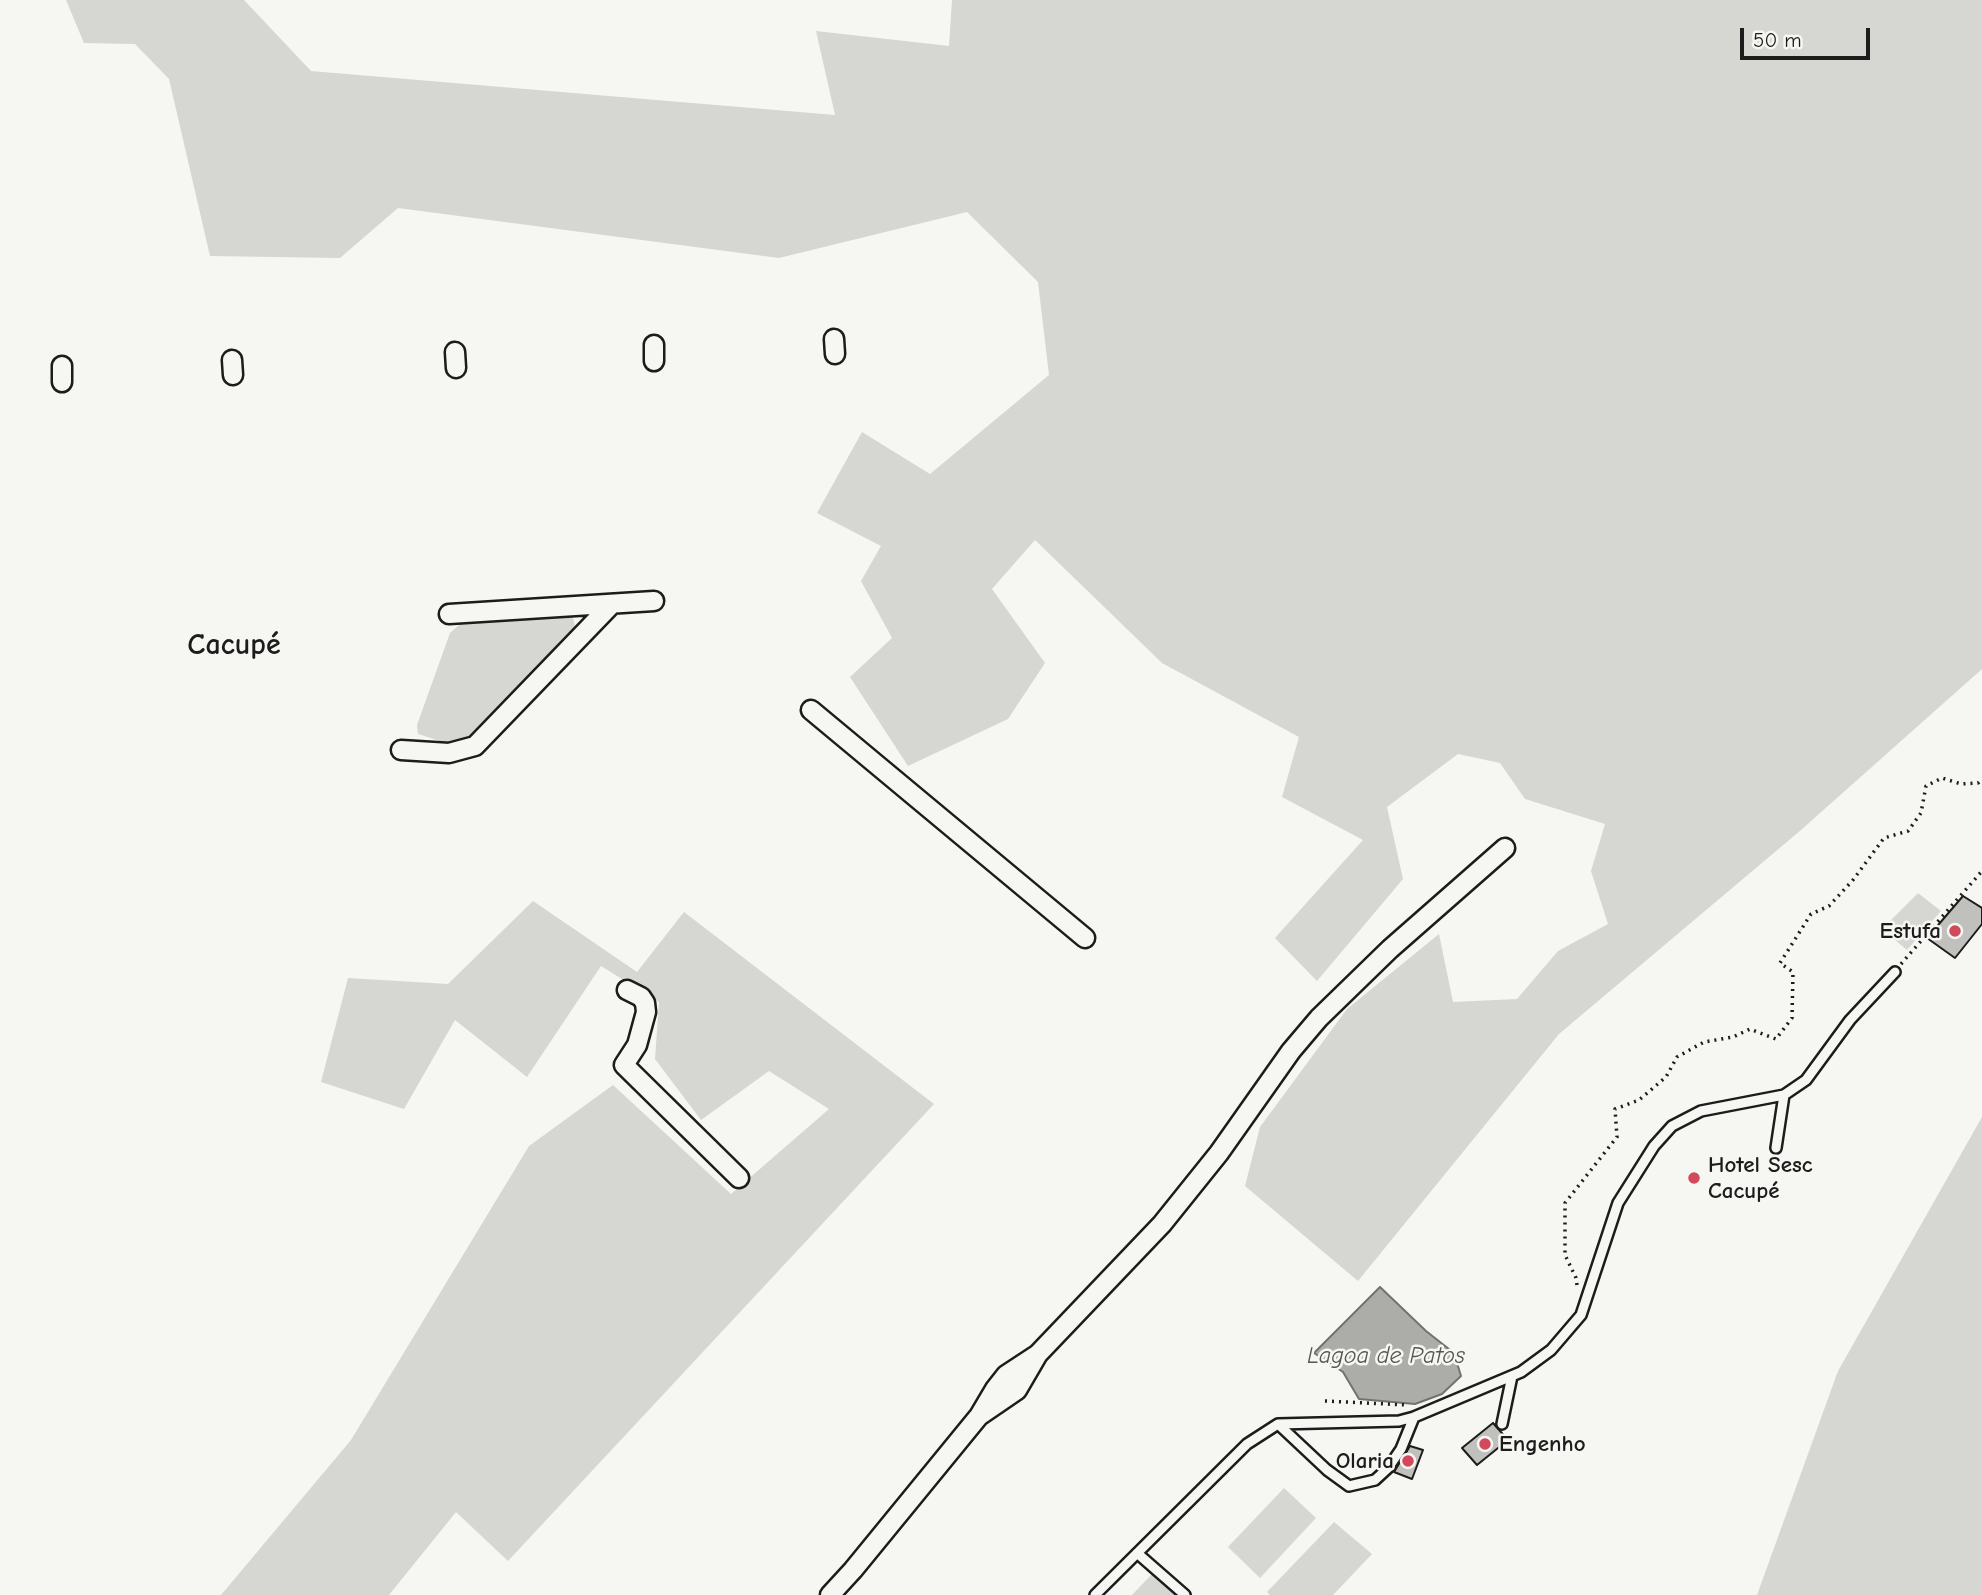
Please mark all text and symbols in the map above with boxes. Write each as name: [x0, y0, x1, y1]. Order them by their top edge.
scale bar: [1744, 14, 1874, 58]
text: 50 m: [1753, 28, 1802, 52]
district label: Cacupé: [187, 628, 281, 664]
place label: Estufa: [1880, 917, 1941, 945]
marker: Estufa: [1947, 923, 1963, 939]
place label: Hotel Sesc Cacupé: [1708, 1151, 1813, 1205]
marker: Hotel Sesc Cacupé: [1686, 1170, 1702, 1186]
water label: Lagoa de Patos: [1307, 1342, 1465, 1370]
place label: Engenho: [1499, 1430, 1586, 1458]
marker: Engenho: [1477, 1436, 1493, 1452]
place label: Olaria: [1336, 1447, 1394, 1475]
marker: Olaria: [1400, 1453, 1416, 1469]

